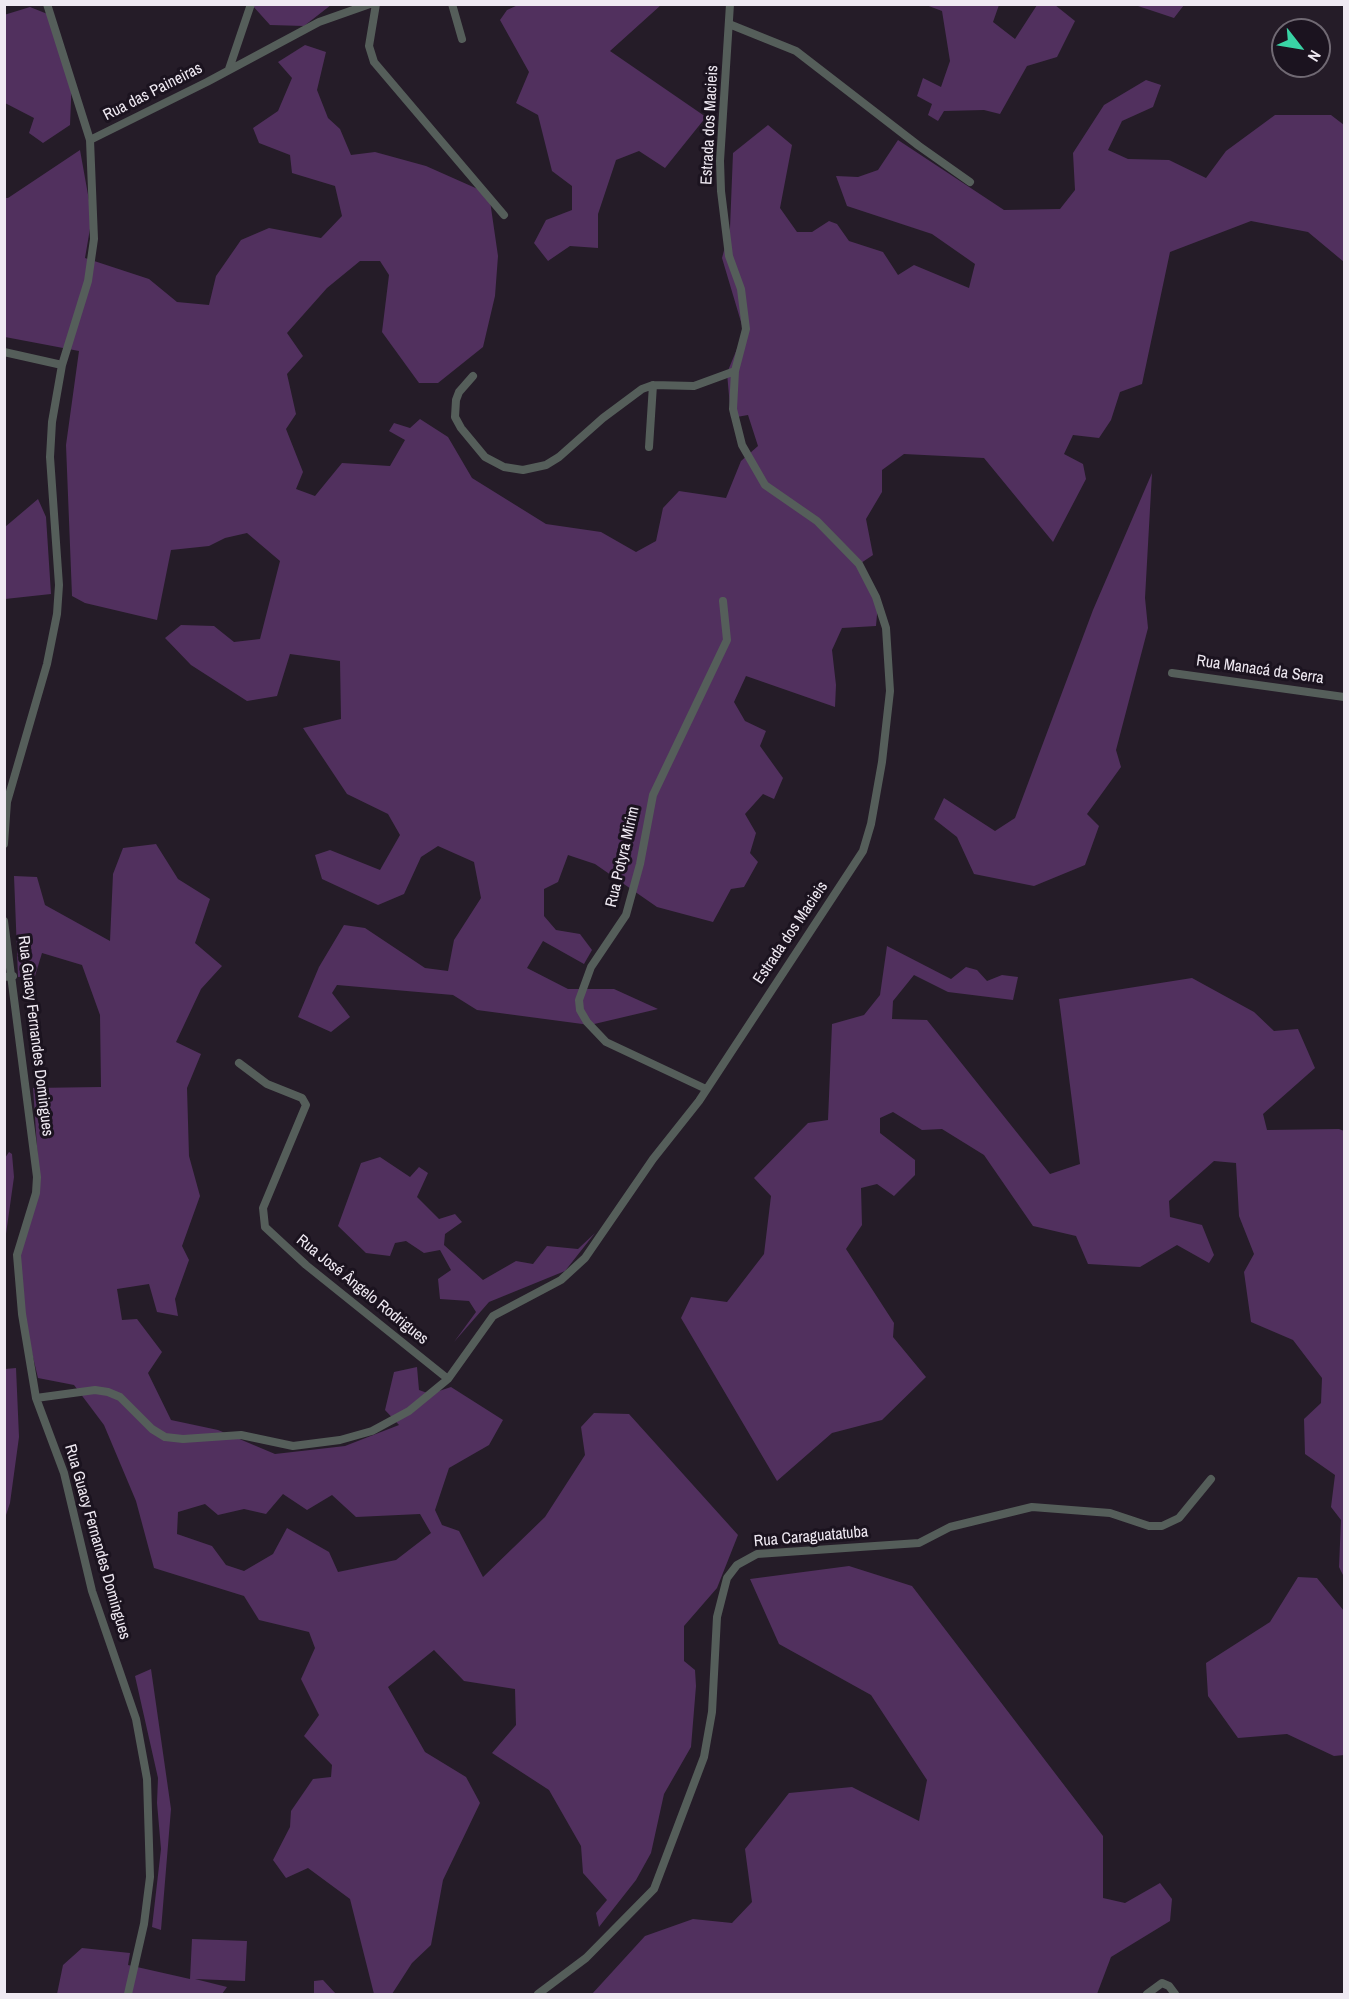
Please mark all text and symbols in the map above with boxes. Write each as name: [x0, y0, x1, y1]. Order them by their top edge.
north arrow: [1271, 18, 1331, 78]
text: N: [1303, 47, 1327, 66]
street label: Rua das Paineiras: [100, 59, 206, 125]
street label: Estrada dos Macieis: [697, 65, 723, 185]
street label: Rua Manacá da Serra: [1195, 652, 1325, 688]
street label: Rua Potyra Mirim: [602, 805, 644, 909]
street label: Estrada dos Macieis: [750, 878, 832, 988]
street label: Rua Guacy Fernandes Domingues: [13, 935, 57, 1137]
street label: Rua José Ângelo Rodrigues: [292, 1231, 432, 1349]
street label: Rua Guacy Fernandes Domingues: [60, 1442, 134, 1642]
street label: Rua Caraguatatuba: [753, 1522, 869, 1552]

